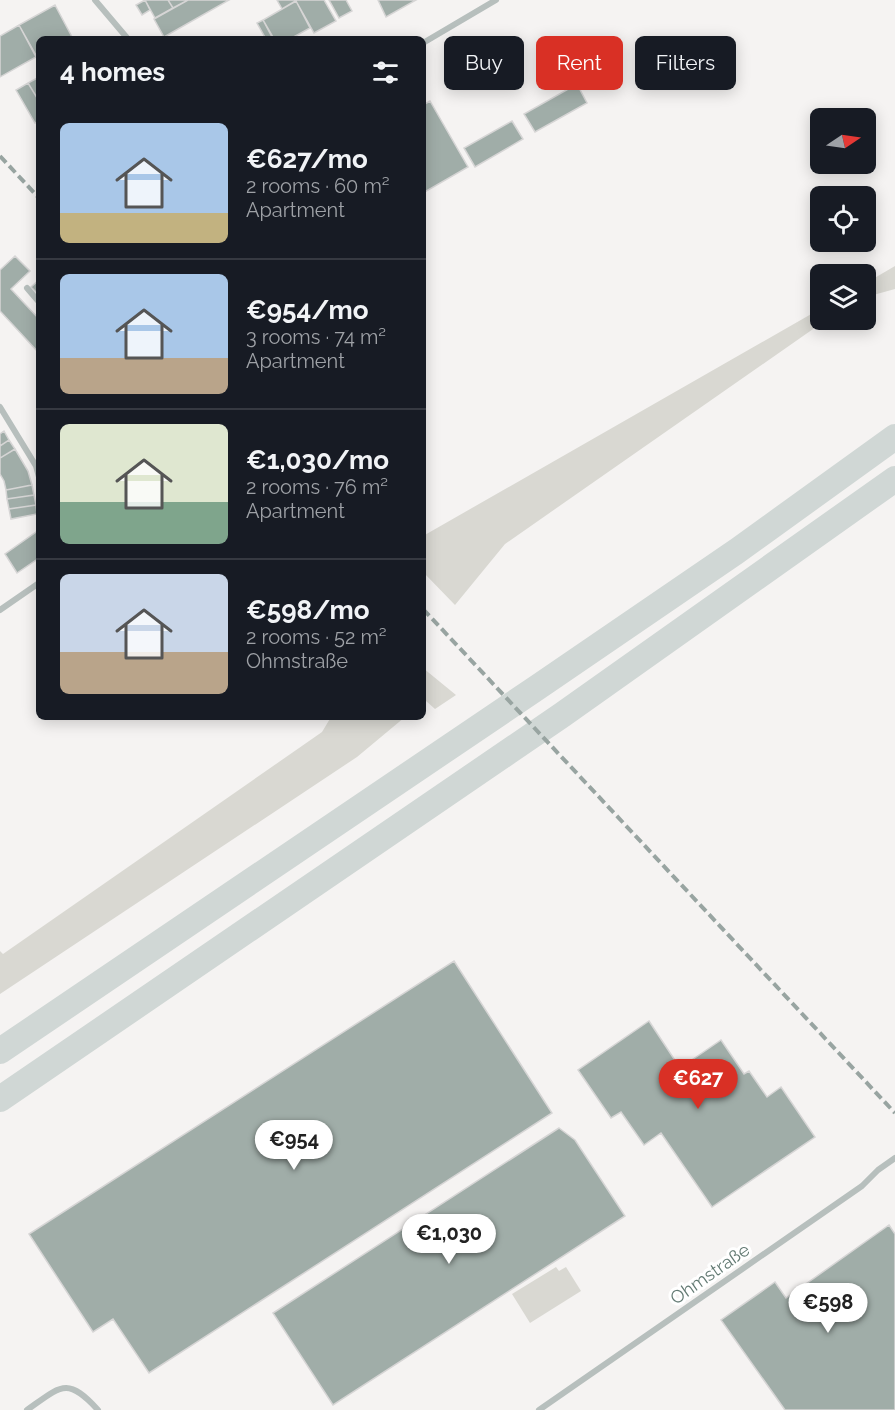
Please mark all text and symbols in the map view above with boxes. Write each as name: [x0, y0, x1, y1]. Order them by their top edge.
chip: Buy: [444, 36, 524, 90]
chip: Rent: [536, 36, 623, 90]
chip: Filters: [635, 36, 736, 90]
icon: filters: [369, 56, 402, 89]
text: 4 homes: [60, 57, 165, 87]
north arrow: [810, 108, 876, 174]
map controls: [810, 108, 876, 330]
text: €627/mo: [246, 144, 368, 174]
icon: home: [108, 147, 180, 219]
text: 2 rooms · 60 m²: [246, 174, 390, 198]
button: locate: [810, 186, 876, 252]
text: Apartment: [246, 198, 345, 222]
button: layers: [810, 264, 876, 330]
text: €954/mo: [246, 295, 369, 325]
icon: home: [108, 298, 180, 370]
text: 3 rooms · 74 m²: [246, 325, 386, 349]
text: Apartment: [246, 349, 345, 373]
text: €1,030/mo: [246, 445, 389, 475]
icon: home: [108, 448, 180, 520]
text: 2 rooms · 76 m²: [246, 475, 388, 499]
text: Apartment: [246, 499, 345, 523]
text: €598/mo: [246, 595, 369, 625]
icon: home: [108, 598, 180, 670]
text: 2 rooms · 52 m²: [246, 625, 387, 649]
text: Ohmstraße: [246, 649, 348, 673]
pin: €627: [662, 1059, 734, 1110]
text: €627: [673, 1066, 723, 1090]
pin: €954: [258, 1120, 330, 1171]
text: €954: [269, 1127, 319, 1151]
pin: €1,030: [400, 1214, 498, 1265]
text: €1,030: [416, 1221, 482, 1245]
street label: Ohmstraße: [666, 1238, 754, 1309]
pin: €598: [792, 1283, 864, 1334]
text: €598: [803, 1290, 853, 1314]

